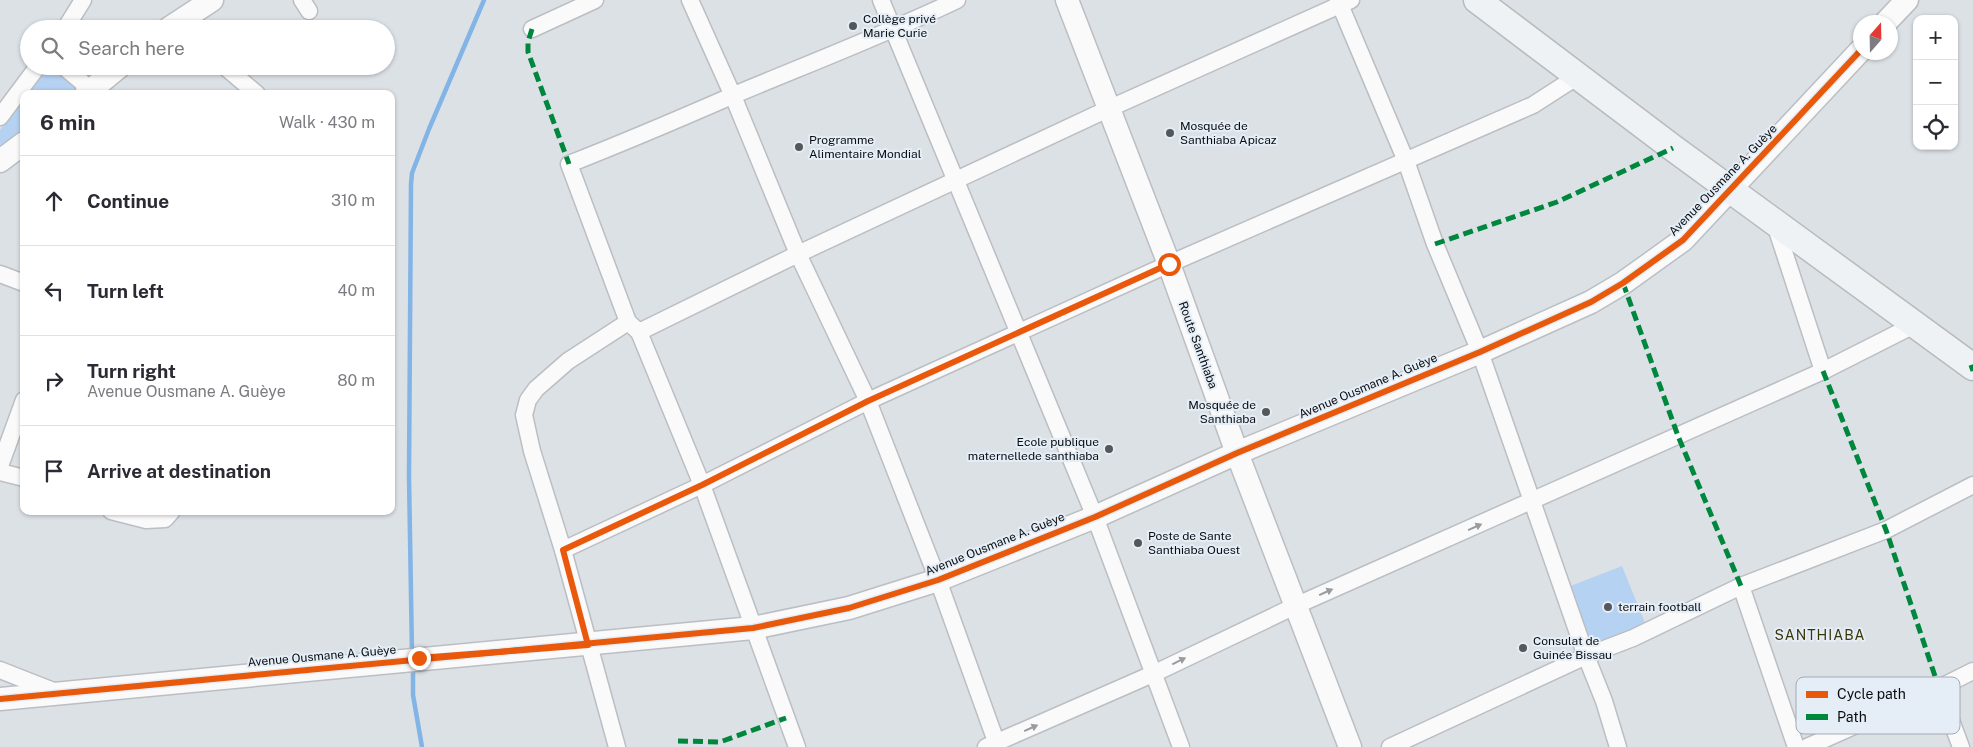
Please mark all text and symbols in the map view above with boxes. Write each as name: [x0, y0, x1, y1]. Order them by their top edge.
place label: Collège privé Marie Curie: [863, 12, 936, 40]
north arrow: [1853, 15, 1898, 60]
map controls: [1913, 15, 1958, 150]
button: +: [1913, 15, 1958, 60]
search box: [20, 20, 395, 75]
marker: Collège privé Marie Curie: [847, 20, 859, 32]
icon: search: [38, 34, 66, 62]
text: Search here: [78, 37, 185, 59]
button: −: [1913, 60, 1958, 105]
button: locate: [1913, 105, 1958, 150]
text: 6 min: [40, 110, 96, 135]
text: Walk · 430 m: [279, 113, 375, 132]
place label: Mosquée de Santhiaba Apicaz: [1180, 119, 1277, 147]
street label: Avenue Ousmane A. Guèye: [1666, 121, 1780, 239]
marker: Mosquée de Santhiaba Apicaz: [1164, 127, 1176, 139]
place label: Programme Alimentaire Mondial: [809, 133, 922, 161]
marker: Programme Alimentaire Mondial: [793, 141, 805, 153]
icon: ahead: [40, 187, 68, 215]
text: Continue: [87, 190, 169, 212]
text: 310 m: [331, 191, 375, 210]
route start: [1158, 253, 1181, 276]
icon: left: [40, 277, 68, 305]
text: Turn left: [87, 280, 164, 302]
text: 40 m: [337, 281, 375, 300]
street label: Route Santhiaba: [1176, 299, 1220, 391]
street label: Avenue Ousmane A. Guèye: [1297, 350, 1440, 422]
text: Turn right: [87, 360, 176, 382]
icon: right: [40, 367, 68, 395]
text: 80 m: [337, 371, 375, 390]
text: Avenue Ousmane A. Guèye: [87, 382, 286, 401]
place label: Mosquée de Santhiaba: [1188, 398, 1256, 426]
marker: Mosquée de Santhiaba: [1260, 406, 1272, 418]
place label: Ecole publique maternellede santhiaba: [968, 435, 1099, 463]
marker: Ecole publique maternellede santhiaba: [1103, 443, 1115, 455]
icon: arrive: [40, 457, 68, 485]
text: Arrive at destination: [87, 460, 271, 482]
street label: Avenue Ousmane A. Guèye: [923, 510, 1067, 578]
one-way arrow: [1468, 522, 1482, 530]
place label: Poste de Sante Santhiaba Ouest: [1148, 529, 1241, 557]
marker: Poste de Sante Santhiaba Ouest: [1132, 537, 1144, 549]
one-way arrow: [1319, 588, 1333, 596]
place label: terrain football: [1618, 600, 1702, 614]
marker: terrain football: [1602, 601, 1614, 613]
district label: SANTHIABA: [1775, 627, 1865, 643]
place label: Consulat de Guinée Bissau: [1533, 634, 1612, 662]
marker: Consulat de Guinée Bissau: [1517, 642, 1529, 654]
street label: Avenue Ousmane A. Guèye: [247, 643, 397, 669]
route end: [408, 647, 431, 670]
one-way arrow: [1172, 657, 1186, 665]
legend: [1796, 677, 1960, 734]
text: Cycle path: [1837, 686, 1906, 702]
text: Path: [1837, 709, 1867, 725]
one-way arrow: [1024, 723, 1038, 731]

